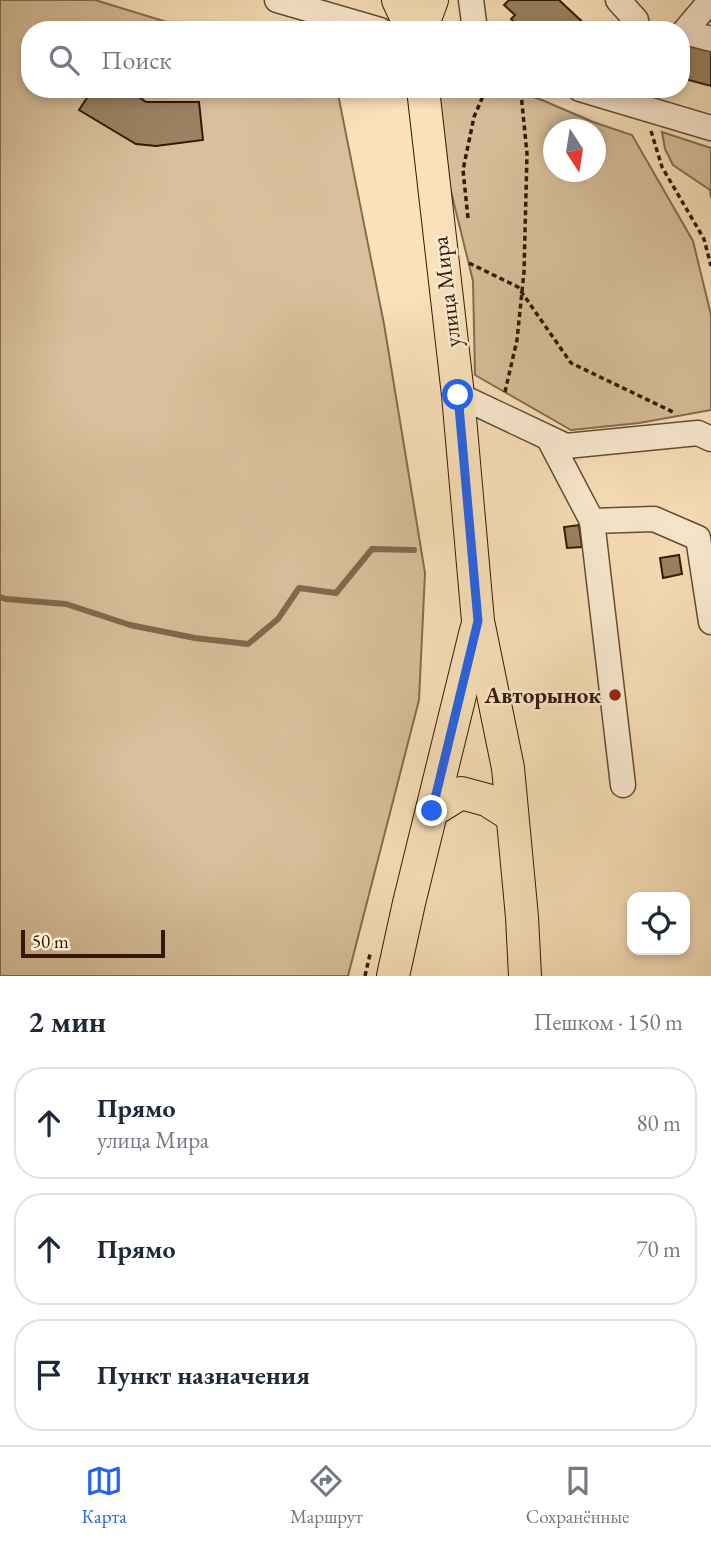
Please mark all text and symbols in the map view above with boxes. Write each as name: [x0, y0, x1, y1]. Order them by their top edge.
search box: [21, 21, 690, 98]
icon: search: [45, 41, 83, 79]
text: Поиск: [101, 43, 172, 77]
north arrow: [543, 119, 606, 182]
street label: улица Мира: [424, 234, 468, 349]
route start: [442, 379, 473, 410]
place label: Авторынок: [484, 680, 601, 710]
marker: Авторынок: [607, 687, 623, 703]
route end: [416, 795, 447, 826]
map controls: [627, 892, 690, 955]
button: locate: [627, 892, 690, 955]
scale bar: [21, 927, 164, 959]
text: 50 m: [32, 929, 69, 954]
text: 2 мин: [28, 1002, 106, 1041]
text: Пешком · 150 m: [534, 1007, 683, 1037]
text: Прямо: [97, 1091, 176, 1125]
icon: ahead: [30, 1104, 68, 1142]
text: 80 m: [636, 1108, 681, 1138]
text: улица Мира: [97, 1125, 209, 1155]
icon: ahead: [30, 1230, 68, 1268]
text: Прямо: [97, 1232, 176, 1266]
text: 70 m: [636, 1234, 681, 1264]
icon: arrive: [30, 1356, 68, 1394]
text: Пункт назначения: [97, 1358, 310, 1392]
tab: Карта: [82, 1462, 127, 1529]
tab: Маршрут: [290, 1462, 363, 1529]
tab: Сохранённые: [526, 1462, 629, 1529]

